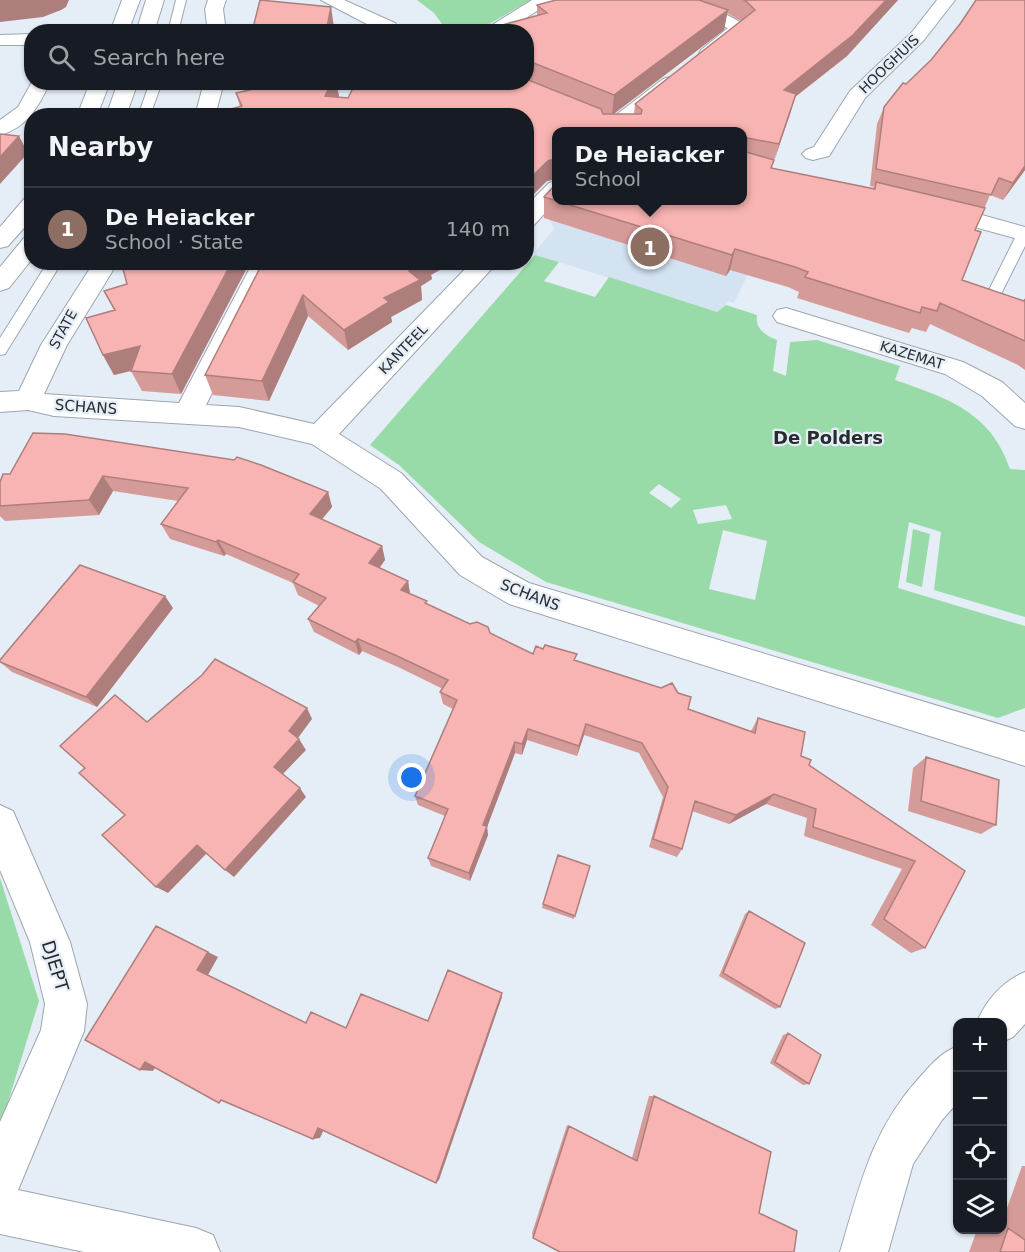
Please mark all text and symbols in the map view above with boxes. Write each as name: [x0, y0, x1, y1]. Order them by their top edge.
search box: [24, 24, 534, 90]
street label: HOOGHUIS: [856, 31, 922, 97]
icon: search: [45, 41, 78, 74]
text: Search here: [93, 45, 225, 70]
popup: [552, 127, 747, 205]
text: Nearby: [48, 132, 153, 162]
text: De Heiacker: [575, 142, 724, 167]
text: School: [575, 167, 641, 191]
text: De Heiacker: [105, 205, 254, 230]
text: 1: [61, 217, 74, 241]
text: 140 m: [446, 217, 510, 241]
pin: 1: [630, 224, 670, 270]
text: School · State: [105, 230, 243, 254]
street label: STATE: [46, 307, 80, 351]
street label: KANTEEL: [375, 321, 431, 377]
street label: KAZEMAT: [878, 338, 946, 372]
street label: SCHANS: [54, 396, 118, 418]
district label: De Polders: [773, 427, 883, 448]
street label: SCHANS: [498, 575, 562, 615]
your location: [397, 763, 426, 792]
street label: DJEPT: [38, 938, 73, 995]
map controls: [953, 1018, 1007, 1234]
button: +: [953, 1018, 1007, 1072]
button: −: [953, 1072, 1007, 1126]
button: locate: [953, 1126, 1007, 1180]
button: layers: [953, 1180, 1007, 1234]

